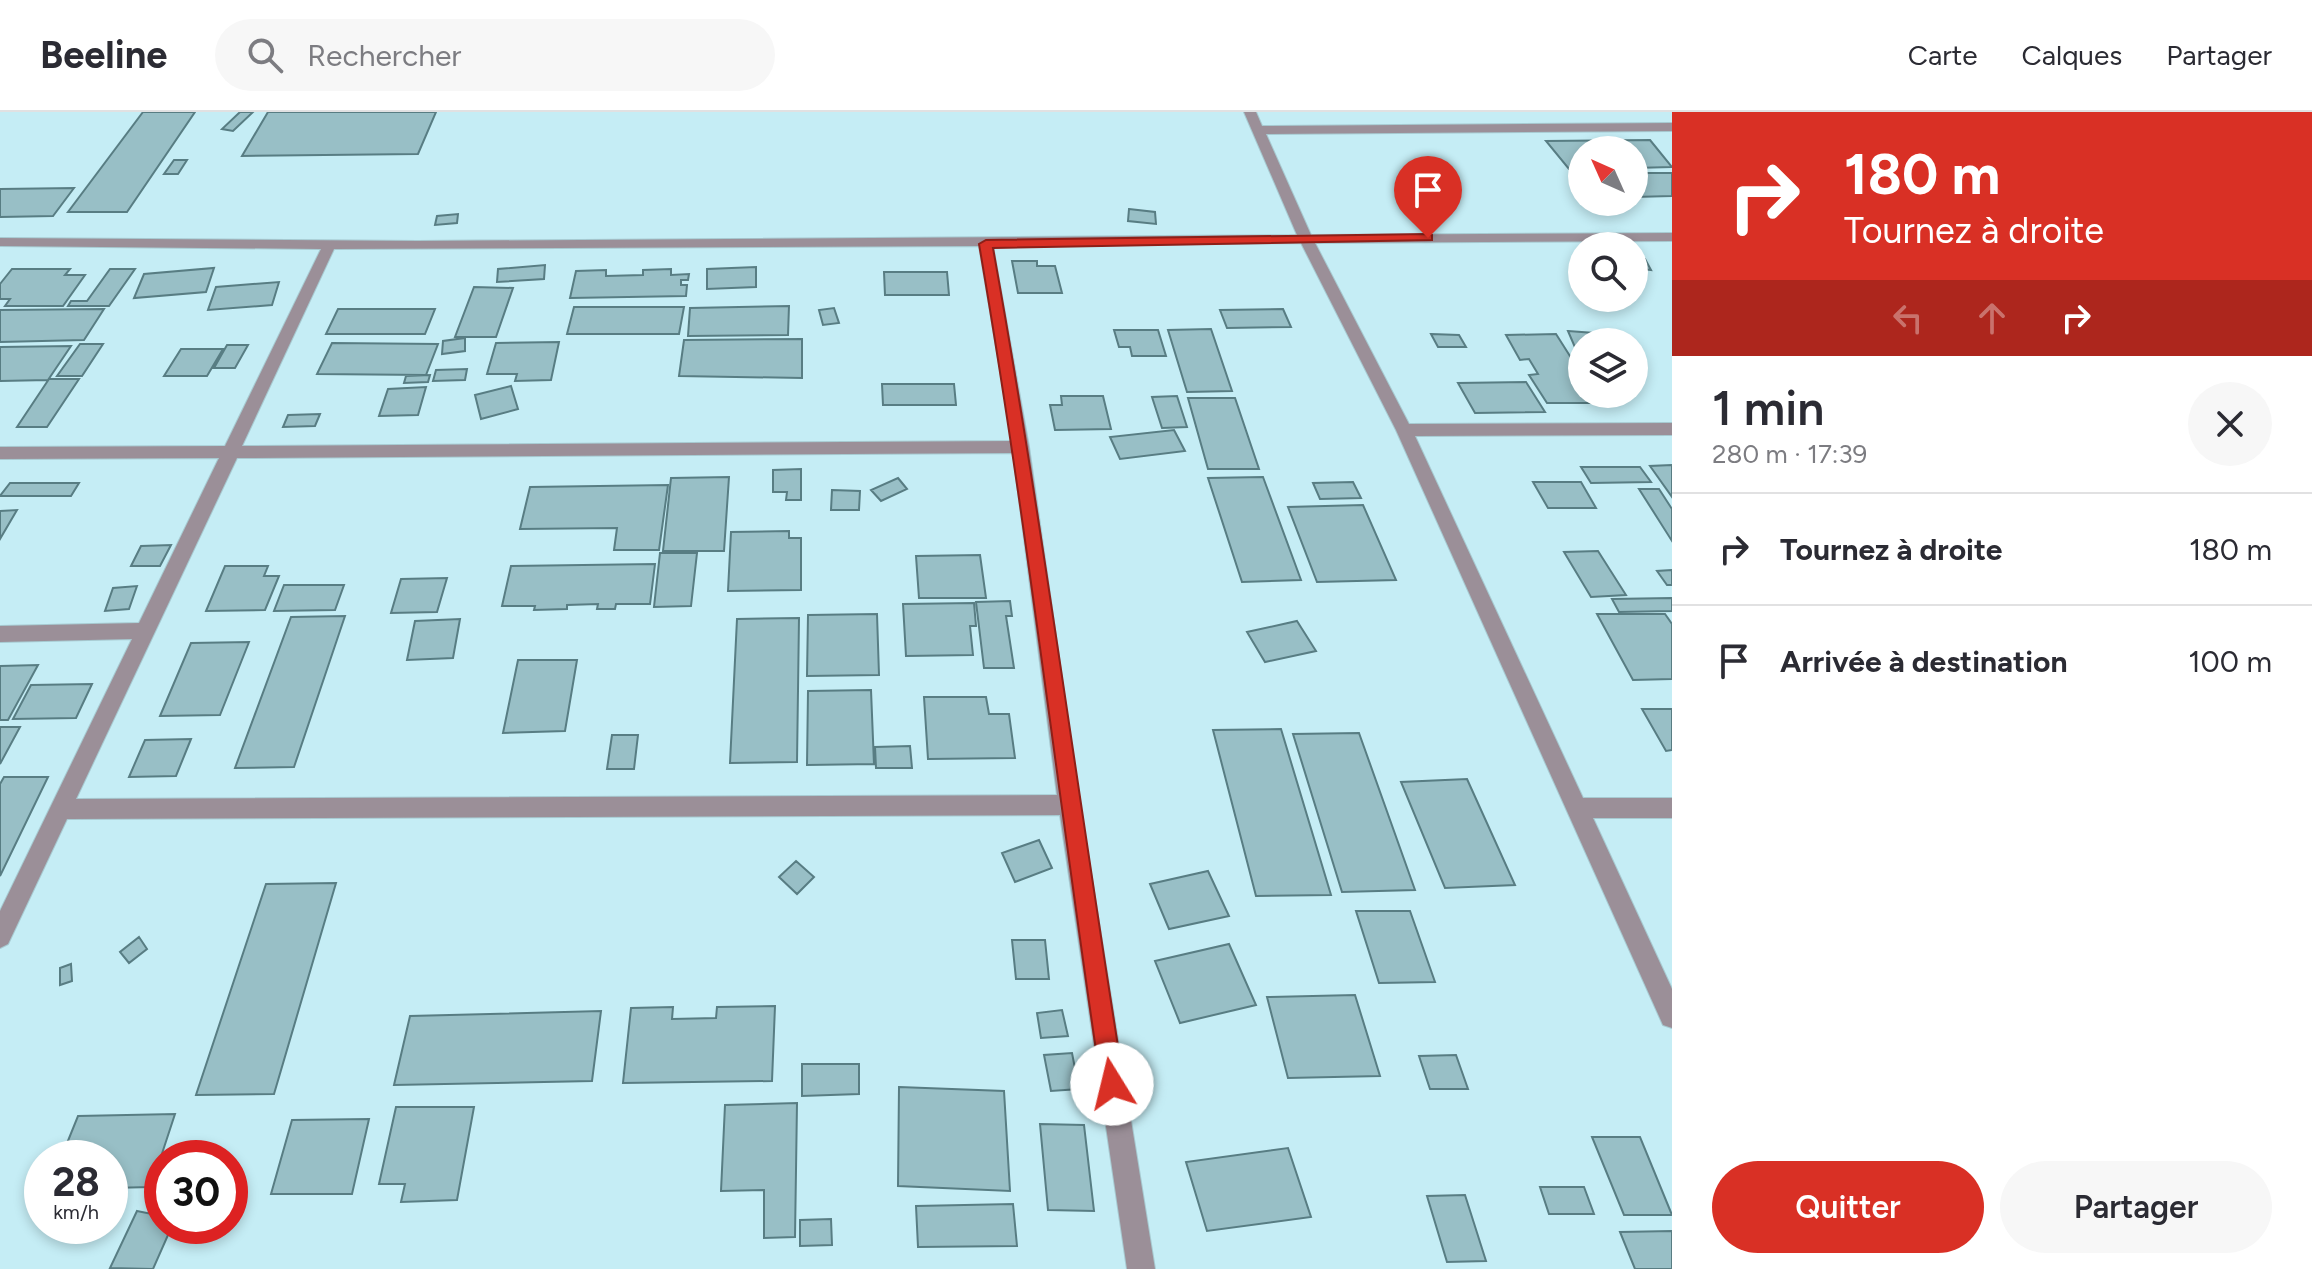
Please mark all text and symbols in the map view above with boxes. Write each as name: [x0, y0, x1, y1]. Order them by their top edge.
search box: [215, 19, 775, 91]
text: Beeline: [40, 32, 167, 78]
icon: search: [243, 33, 287, 77]
text: Rechercher: [307, 37, 461, 74]
text: Carte: [1908, 38, 1978, 72]
text: Calques: [2022, 38, 2122, 72]
text: Partager: [2166, 38, 2272, 72]
north arrow: [1568, 136, 1648, 216]
map controls: [1568, 136, 1648, 408]
text: 180 m: [1844, 141, 2000, 208]
icon: right: [1712, 144, 1816, 248]
pin: [1394, 156, 1462, 238]
icon: arrive: [1406, 168, 1450, 212]
text: Tournez à droite: [1844, 209, 2104, 252]
button: search: [1568, 232, 1648, 312]
icon: left: [1886, 296, 1930, 340]
icon: ahead: [1970, 296, 2014, 340]
icon: right: [2054, 296, 2098, 340]
button: layers: [1568, 328, 1648, 408]
text: 1 min: [1712, 379, 1824, 437]
button: close: [2188, 382, 2272, 466]
text: 280 m · 17:39: [1712, 438, 1867, 470]
icon: right: [1712, 527, 1756, 571]
text: Tournez à droite: [1780, 531, 2002, 568]
text: 180 m: [2189, 531, 2272, 568]
icon: arrive: [1712, 639, 1756, 683]
text: Arrivée à destination: [1780, 643, 2067, 680]
text: 100 m: [2188, 643, 2272, 680]
position arrow: [1070, 1042, 1154, 1126]
speed limit sign: 30: [144, 1140, 248, 1244]
text: 28: [52, 1158, 100, 1206]
button: Quitter: [1712, 1161, 1984, 1253]
button: Partager: [2000, 1161, 2272, 1253]
text: km/h: [53, 1200, 99, 1224]

